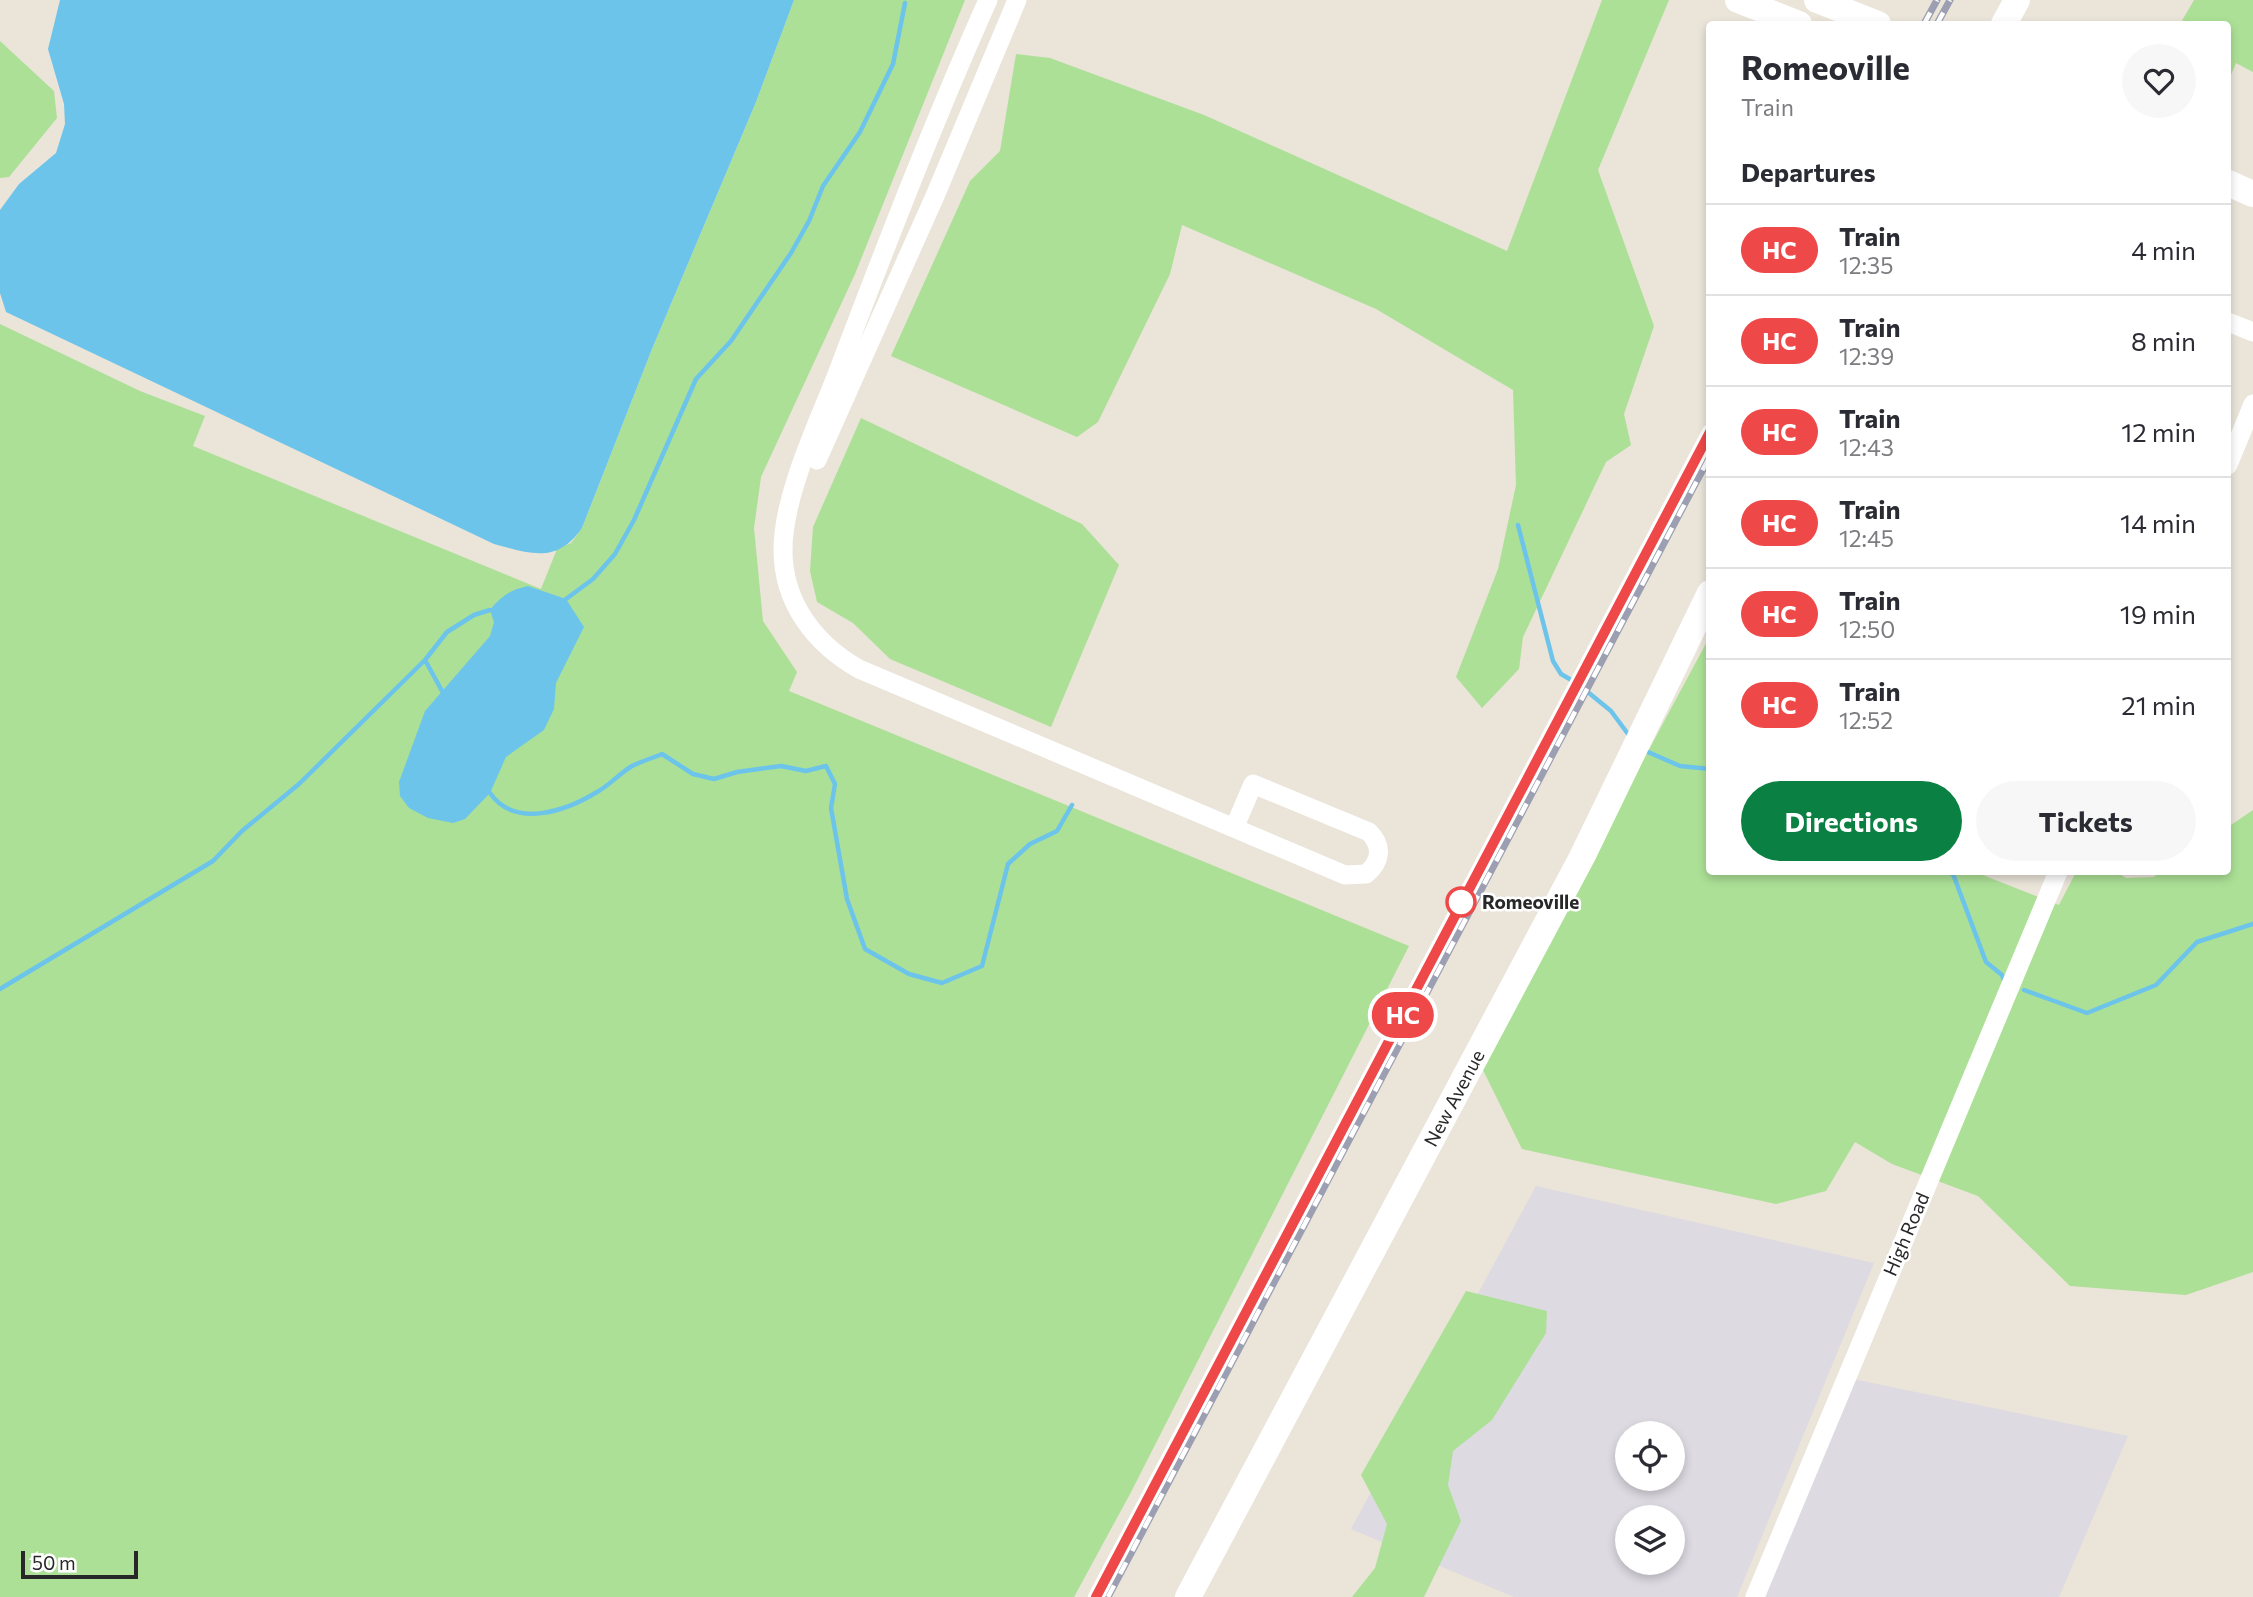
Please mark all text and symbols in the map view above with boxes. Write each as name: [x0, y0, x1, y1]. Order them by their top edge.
button: heart: [2122, 44, 2196, 118]
text: Romeoville: [1741, 46, 1910, 87]
text: Train: [1741, 93, 1794, 121]
text: Departures: [1741, 156, 1876, 187]
text: Train: [1839, 220, 1901, 251]
text: 4 min: [2131, 234, 2196, 265]
text: HC: [1762, 235, 1797, 264]
text: 12:35: [1839, 251, 1893, 279]
text: Train: [1839, 311, 1901, 342]
text: 8 min: [2131, 325, 2196, 356]
text: HC: [1762, 326, 1797, 355]
text: 12:39: [1839, 342, 1894, 370]
text: Train: [1839, 402, 1901, 433]
text: 12 min: [2121, 416, 2196, 447]
text: HC: [1762, 417, 1797, 446]
text: 12:43: [1839, 433, 1894, 461]
text: Train: [1839, 493, 1901, 524]
text: 14 min: [2120, 507, 2196, 538]
text: HC: [1762, 508, 1797, 537]
text: 12:45: [1839, 524, 1894, 552]
text: Train: [1839, 584, 1901, 615]
text: 19 min: [2120, 598, 2196, 629]
text: HC: [1762, 599, 1797, 628]
text: 12:50: [1839, 615, 1895, 643]
text: Train: [1839, 675, 1901, 706]
text: 21 min: [2121, 689, 2196, 720]
text: HC: [1762, 690, 1797, 719]
text: 12:52: [1839, 706, 1893, 734]
button: Directions: [1741, 781, 1962, 861]
button: Tickets: [1976, 781, 2196, 861]
marker: Romeoville: [1446, 887, 1476, 917]
place label: Romeoville: [1482, 890, 1579, 913]
line badge: HC: [1372, 992, 1434, 1038]
text: HC: [1386, 1000, 1420, 1029]
street label: New Avenue: [1418, 1045, 1489, 1150]
street label: High Road: [1878, 1189, 1933, 1279]
map controls: [1615, 1421, 1685, 1575]
button: locate: [1615, 1421, 1685, 1491]
button: layers: [1615, 1505, 1685, 1575]
scale bar: [21, 1548, 138, 1580]
text: 50 m: [32, 1551, 76, 1574]

